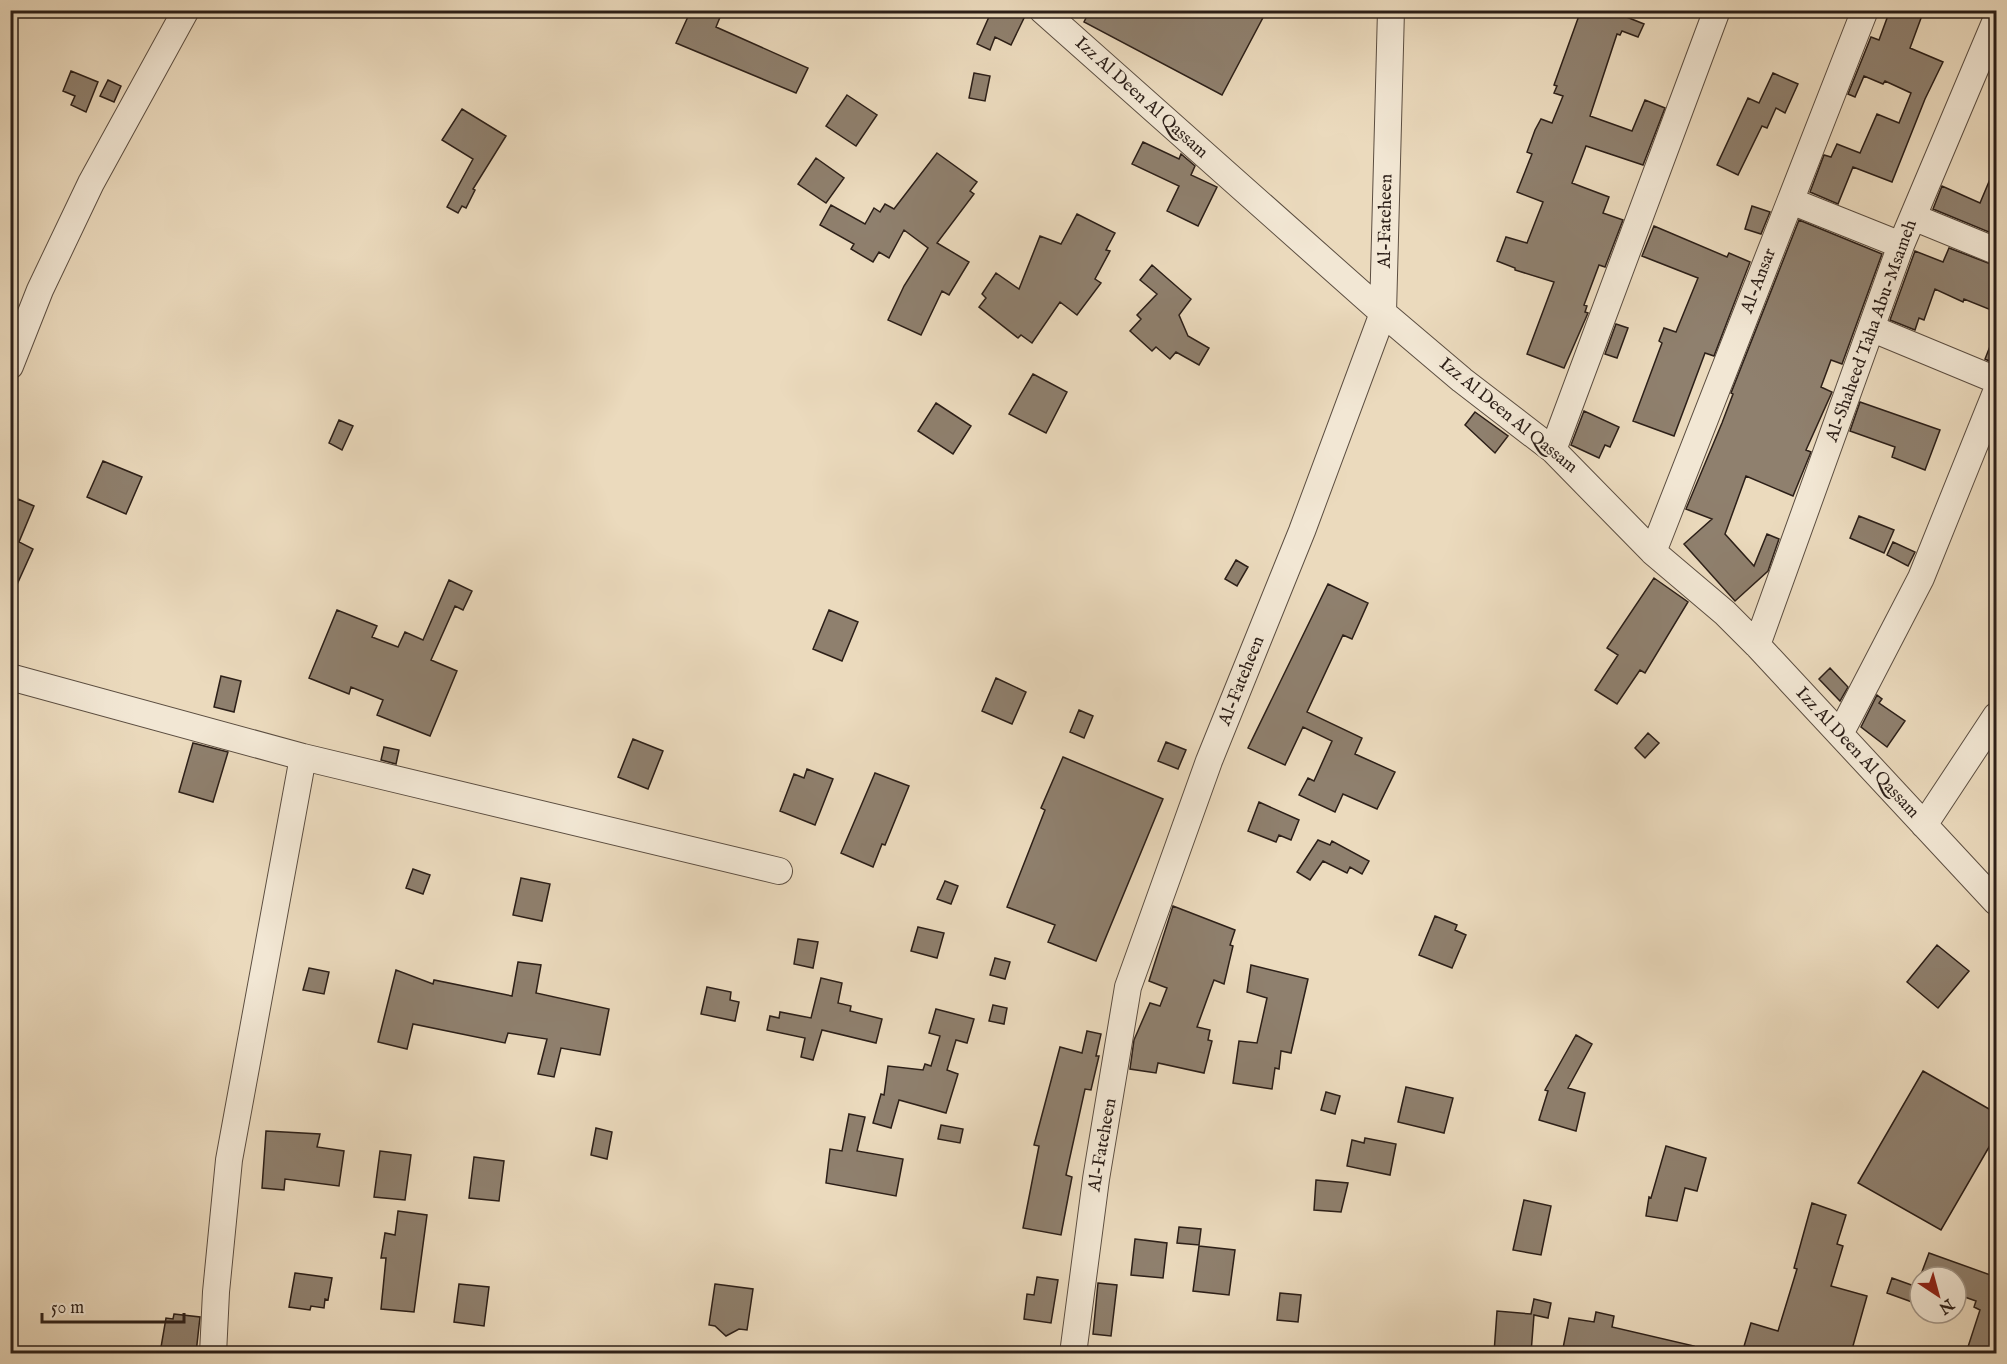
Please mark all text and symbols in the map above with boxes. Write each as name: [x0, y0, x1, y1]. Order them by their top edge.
street label: Izz Al Deen Al Qassam: [1069, 32, 1213, 164]
street label: Al-Fateheen: [1374, 173, 1398, 269]
street label: Al-Shaheed Taha Abu-Msameh: [1821, 216, 1923, 446]
street label: Al-Ansar: [1736, 245, 1782, 318]
street label: Izz Al Deen Al Qassam: [1434, 353, 1582, 479]
street label: Al-Fateheen: [1213, 633, 1271, 730]
street label: Izz Al Deen Al Qassam: [1790, 682, 1924, 824]
street label: Al-Fateheen: [1083, 1096, 1123, 1195]
north arrow: [1908, 1265, 1968, 1325]
scale bar: [42, 1286, 184, 1324]
text: N: [1934, 1293, 1958, 1318]
text: 50 m: [51, 1297, 84, 1320]

